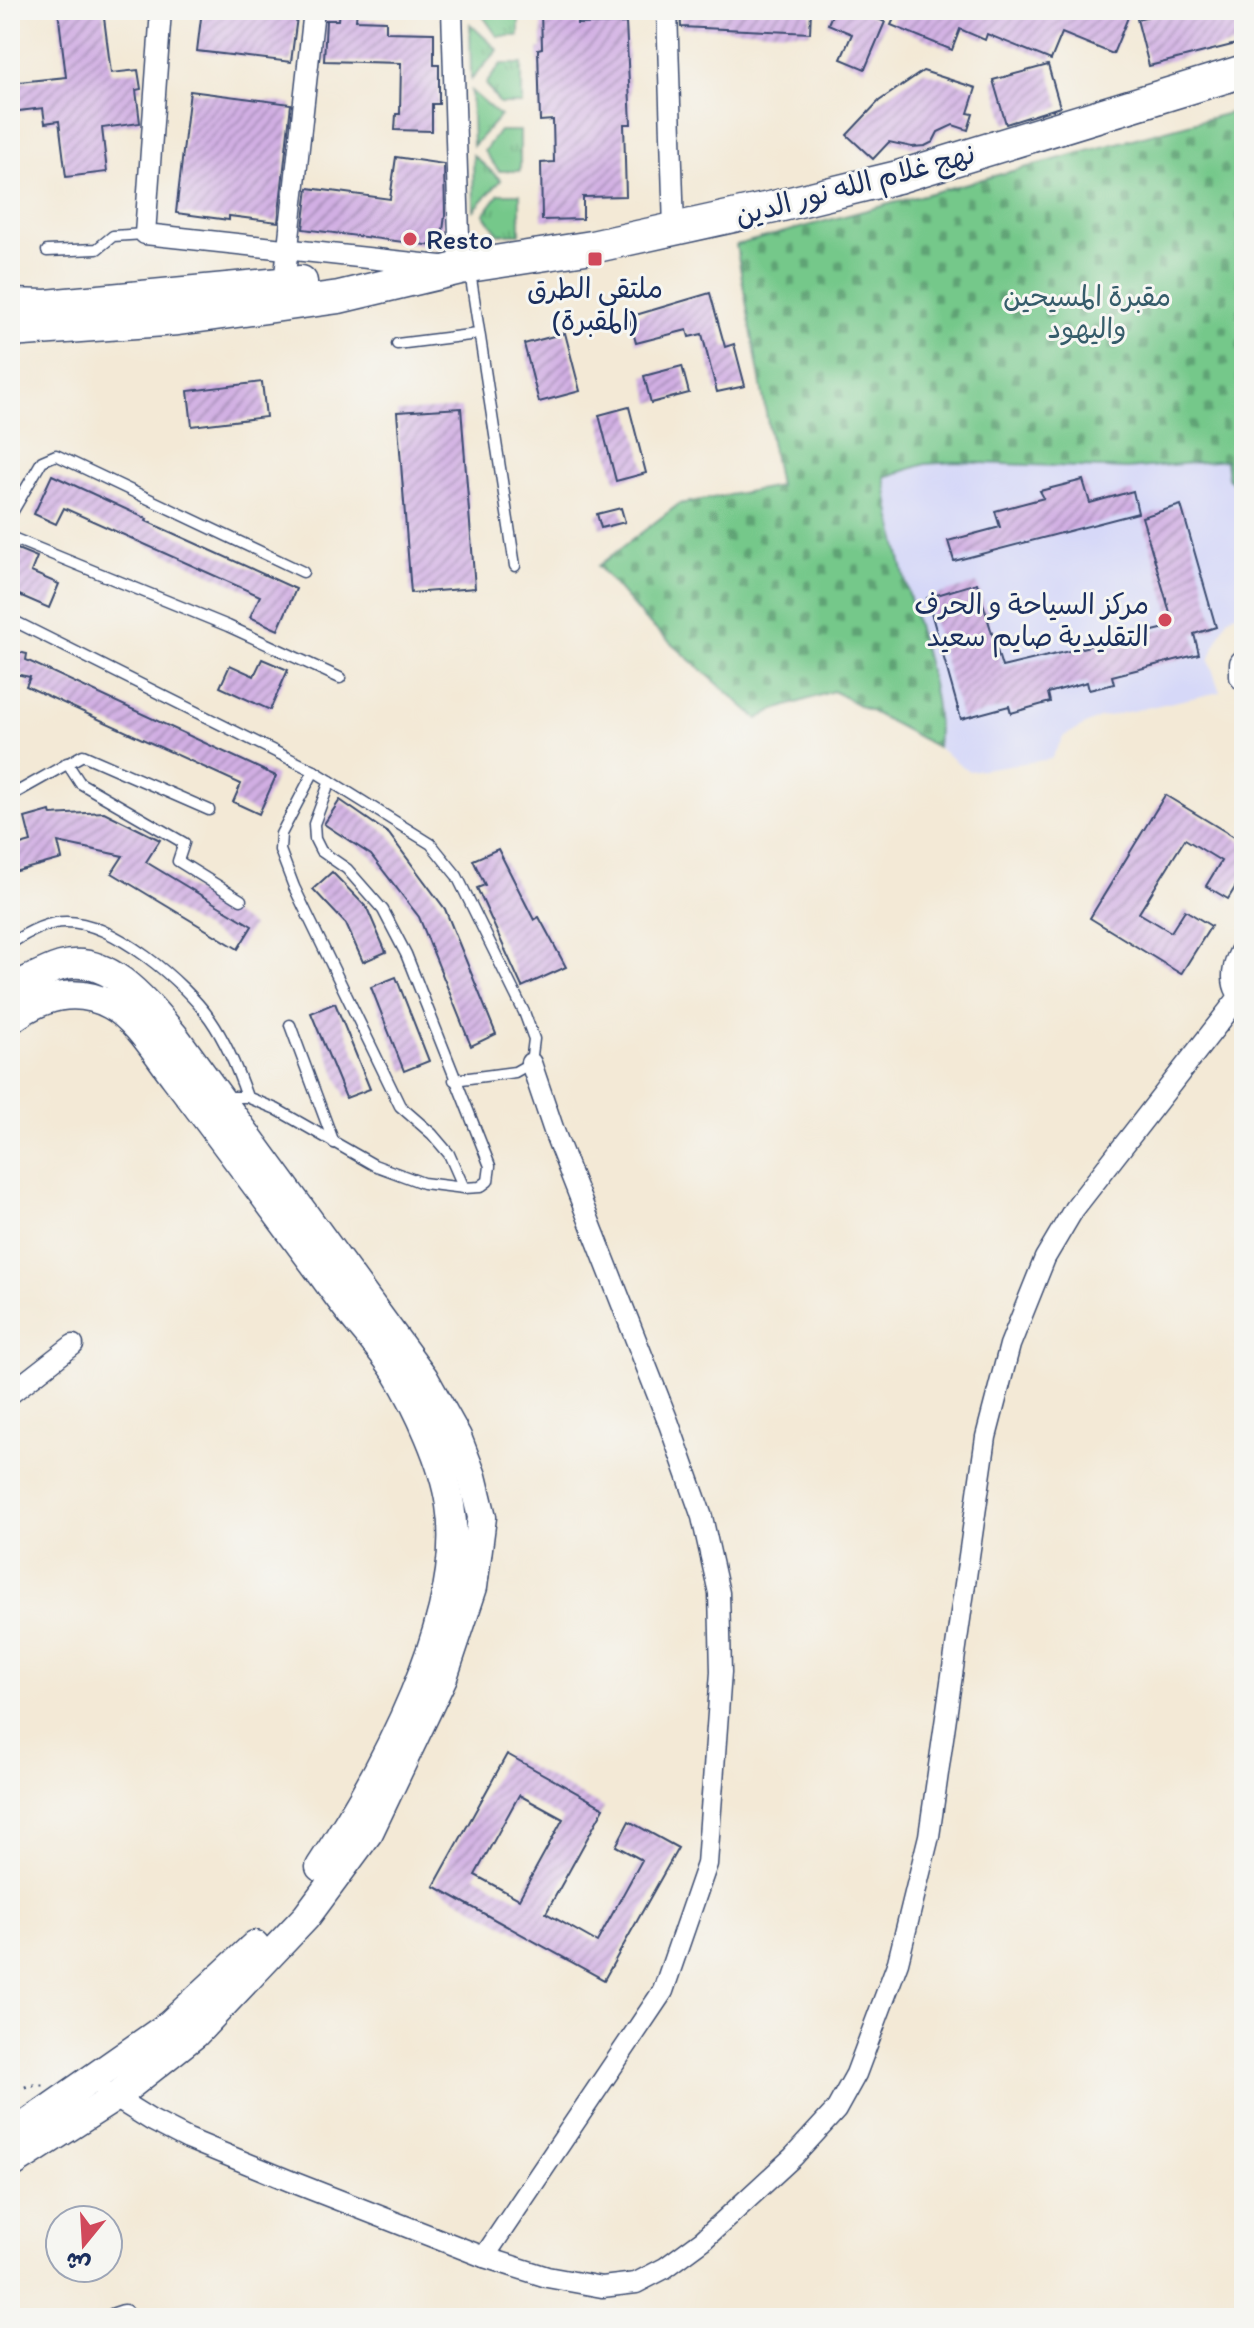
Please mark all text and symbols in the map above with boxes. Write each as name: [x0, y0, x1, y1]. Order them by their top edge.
street label: نهج غلام الله نور الدين: [731, 136, 980, 237]
place label: Resto: [426, 222, 493, 256]
marker: Resto: [401, 230, 419, 248]
marker: ملتقى الطرق (المقبرة): [586, 250, 604, 268]
place label: ملتقى الطرق (المقبرة): [527, 271, 663, 338]
park label: مقبرة المسيحين واليهود: [1003, 279, 1171, 346]
place label: مركز السياحة و الحرف التقليدية صايم سعيد: [914, 587, 1149, 658]
marker: مركز السياحة و الحرف التقليدية صايم سعيد: [1156, 611, 1174, 629]
north arrow: [44, 2204, 124, 2284]
text: ش: [62, 2246, 94, 2279]

